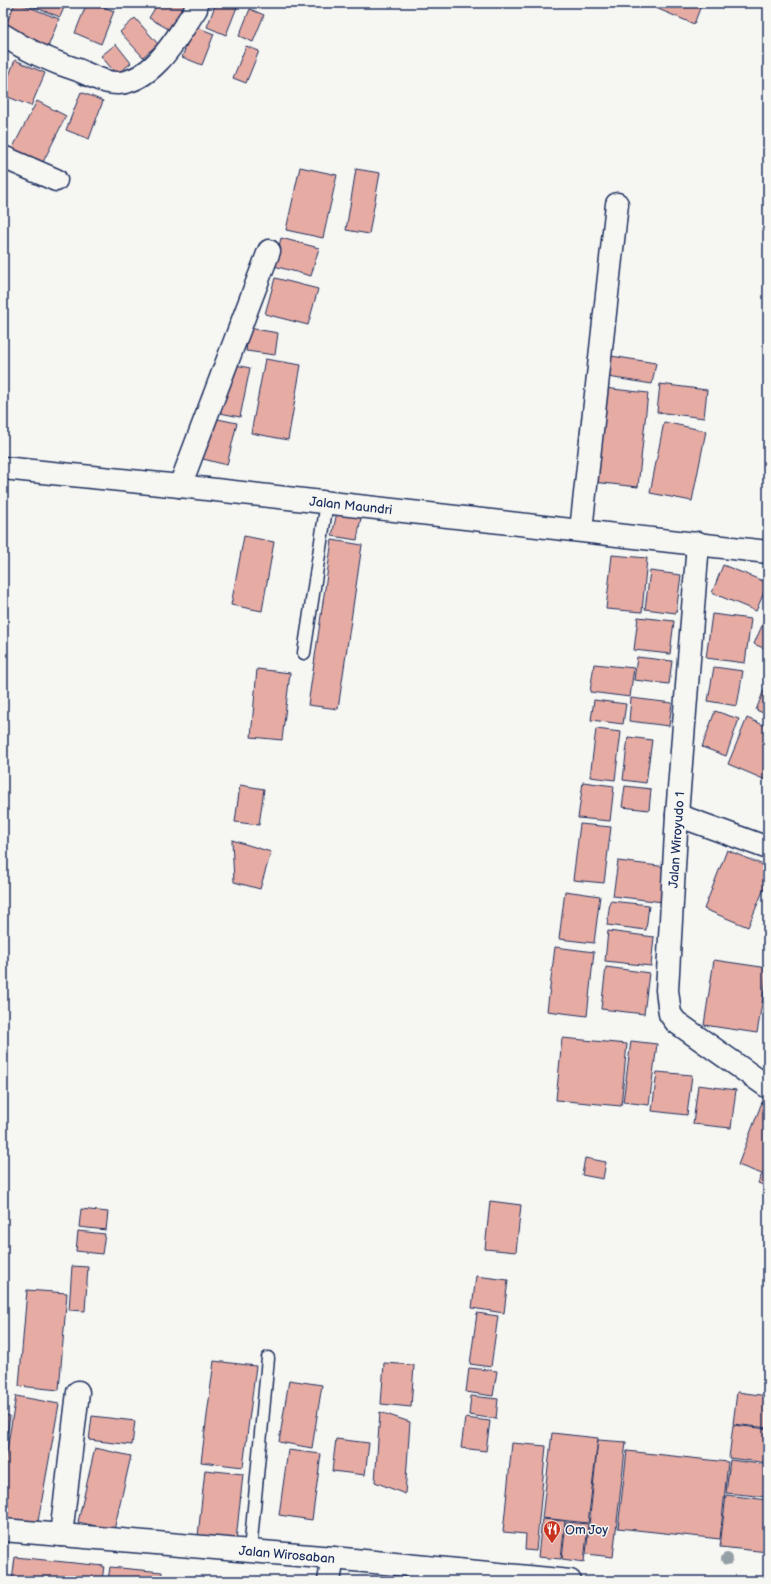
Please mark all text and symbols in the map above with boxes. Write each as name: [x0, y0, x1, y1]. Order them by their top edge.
street label: Jalan Maundri: [309, 494, 393, 518]
street label: Jalan Wiroyudo 1: [666, 791, 688, 889]
restaurant icon: Om Joy: [542, 1519, 562, 1544]
place label: Om Joy: [565, 1522, 608, 1538]
street label: Jalan Wirosaban: [238, 1543, 336, 1567]

